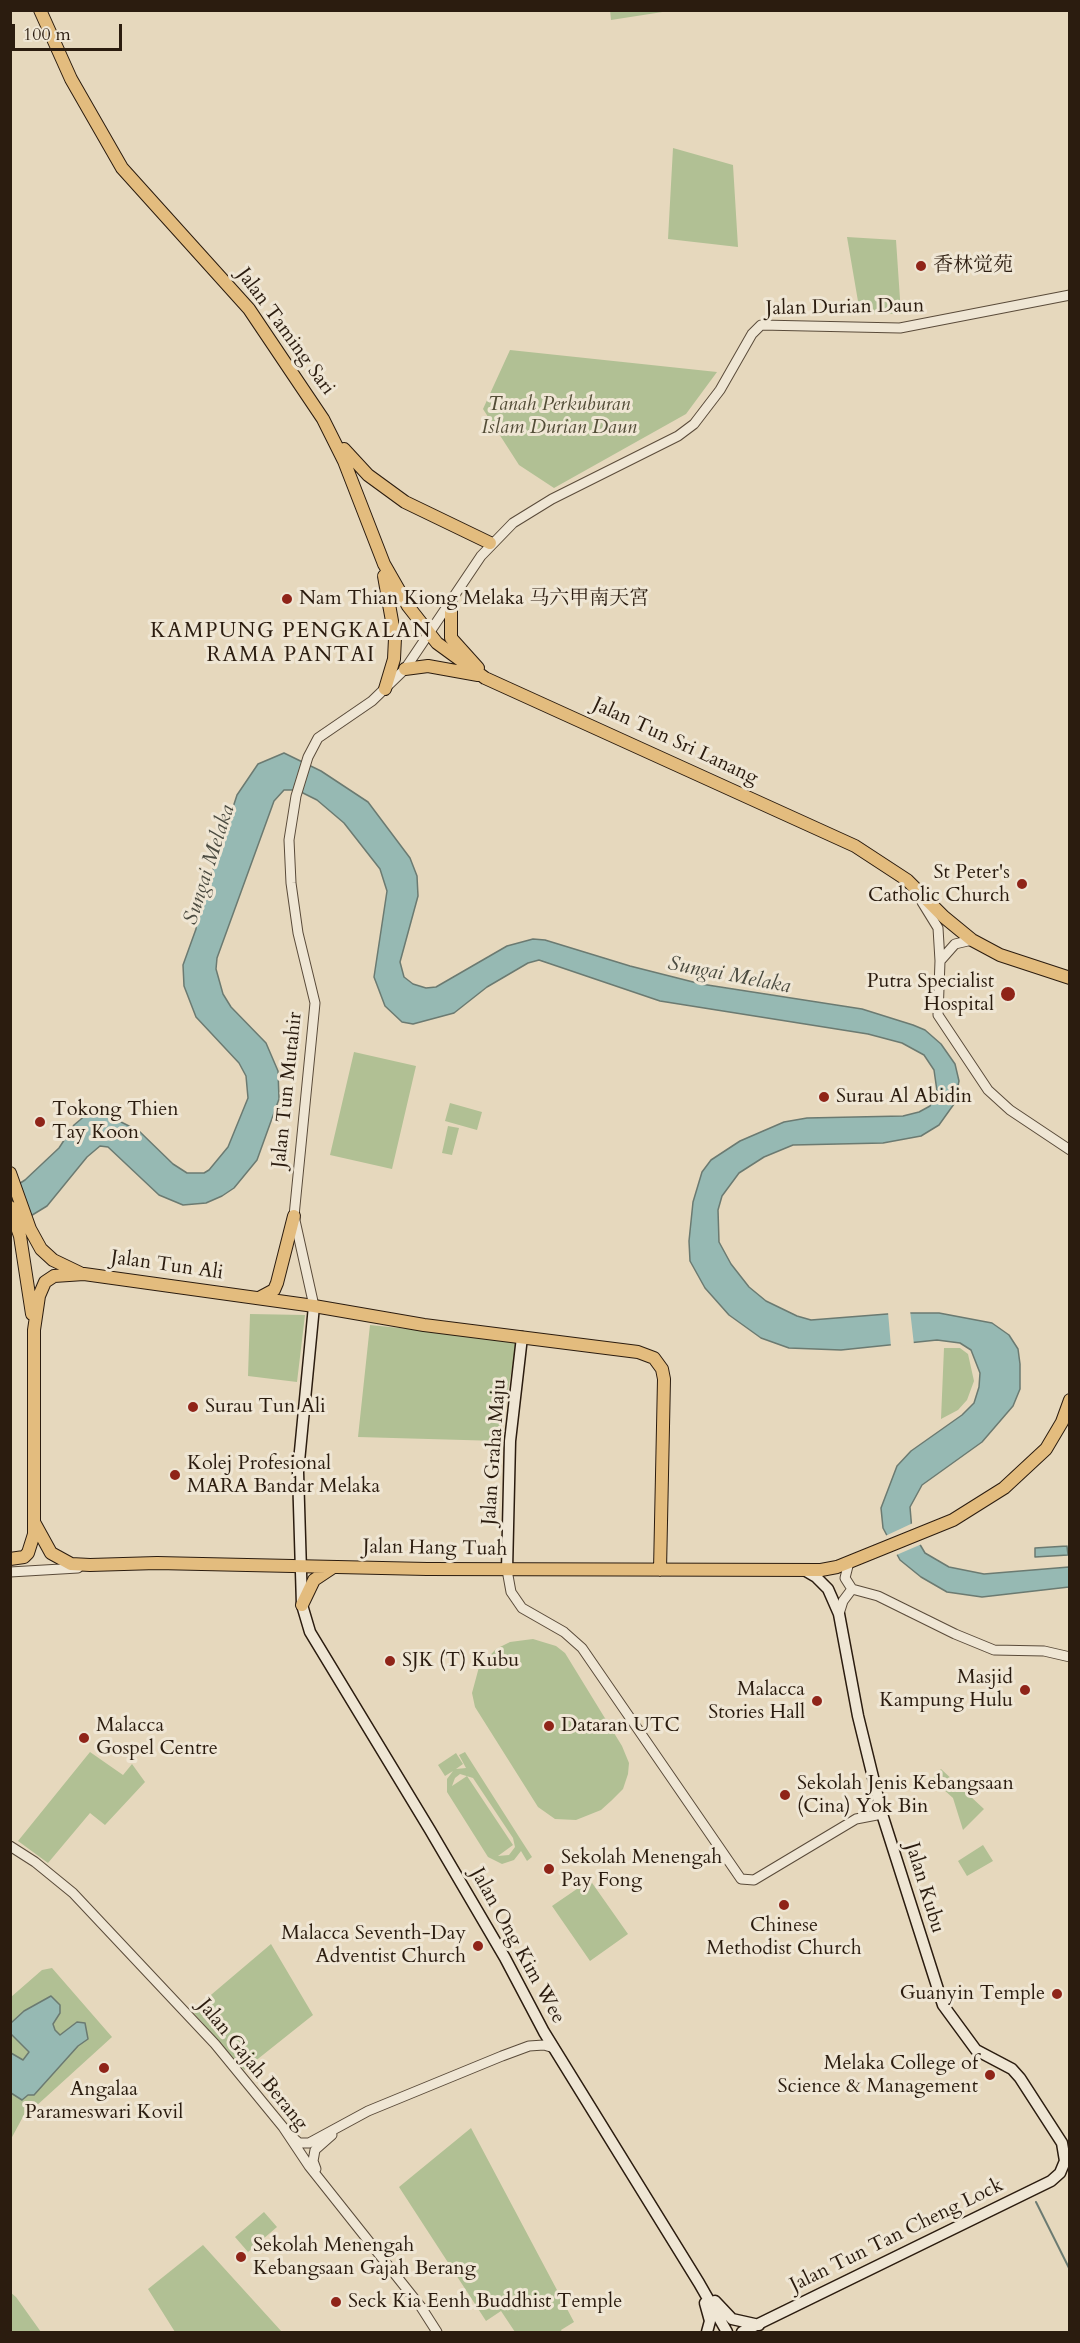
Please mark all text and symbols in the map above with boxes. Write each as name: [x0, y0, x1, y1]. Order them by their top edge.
scale bar: [15, 12, 124, 50]
text: 100 m: [23, 22, 71, 47]
place label: 香林觉苑: [933, 254, 1013, 278]
marker: 香林觉苑: [914, 259, 928, 273]
street label: Jalan Taming Sari: [231, 264, 339, 400]
street label: Jalan Durian Daun: [765, 295, 925, 321]
park label: Tanah Perkuburan Islam Durian Daun: [481, 393, 637, 440]
place label: Nam Thian Kiong Melaka 马六甲南天宮: [299, 587, 649, 611]
marker: Nam Thian Kiong Melaka 马六甲南天宮: [280, 592, 294, 606]
district label: KAMPUNG PENGKALAN RAMA PANTAI: [150, 619, 432, 669]
street label: Jalan Tun Sri Lanang: [588, 693, 762, 791]
water label: Sungai Melaka: [179, 802, 241, 928]
place label: St Peter's Catholic Church: [868, 861, 1010, 908]
marker: St Peter's Catholic Church: [1015, 877, 1029, 891]
water label: Sungai Melaka: [665, 952, 793, 1000]
place label: Putra Specialist Hospital: [867, 970, 994, 1017]
marker: Putra Specialist Hospital: [999, 985, 1017, 1003]
street label: Jalan Tun Mutahir: [268, 1011, 308, 1169]
place label: Surau Al Abidin: [836, 1085, 972, 1109]
marker: Surau Al Abidin: [817, 1090, 831, 1104]
place label: Tokong Thien Tay Koon: [52, 1098, 179, 1145]
marker: Tokong Thien Tay Koon: [33, 1115, 47, 1129]
street label: Jalan Tun Ali: [109, 1246, 225, 1286]
street label: Jalan Graha Maju: [478, 1378, 512, 1526]
place label: Surau Tun Ali: [205, 1395, 326, 1419]
marker: Surau Tun Ali: [186, 1400, 200, 1414]
place label: Kolej Profesional MARA Bandar Melaka: [187, 1452, 380, 1499]
marker: Kolej Profesional MARA Bandar Melaka: [168, 1468, 182, 1482]
street label: Jalan Hang Tuah: [363, 1536, 507, 1562]
place label: SJK (T) Kubu: [402, 1649, 519, 1673]
marker: SJK (T) Kubu: [383, 1654, 397, 1668]
place label: Masjid Kampung Hulu: [879, 1666, 1013, 1713]
place label: Malacca Stories Hall: [708, 1678, 805, 1725]
marker: Masjid Kampung Hulu: [1018, 1683, 1032, 1697]
marker: Malacca Stories Hall: [810, 1694, 824, 1708]
place label: Malacca Gospel Centre: [96, 1714, 218, 1761]
place label: Dataran UTC: [561, 1714, 680, 1738]
marker: Dataran UTC: [542, 1719, 556, 1733]
marker: Malacca Gospel Centre: [77, 1731, 91, 1745]
place label: Sekolah Jenis Kebangsaan (Cina) Yok Bin: [797, 1772, 1014, 1819]
marker: Sekolah Jenis Kebangsaan (Cina) Yok Bin: [778, 1788, 792, 1802]
street label: Jalan Kubu: [899, 1840, 949, 1936]
place label: Sekolah Menengah Pay Fong: [561, 1846, 722, 1893]
marker: Sekolah Menengah Pay Fong: [542, 1862, 556, 1876]
street label: Jalan Ong Kim Wee: [464, 1864, 570, 2028]
marker: Chinese Methodist Church: [777, 1898, 791, 1912]
place label: Chinese Methodist Church: [706, 1914, 862, 1961]
place label: Malacca Seventh-Day Adventist Church: [281, 1922, 466, 1969]
marker: Malacca Seventh-Day Adventist Church: [471, 1939, 485, 1953]
place label: Guanyin Temple: [900, 1982, 1045, 2006]
marker: Guanyin Temple: [1050, 1987, 1064, 2001]
street label: Jalan Gajah Berang: [192, 1994, 312, 2136]
place label: Melaka College of Science & Management: [778, 2052, 978, 2099]
marker: Angalaa Parameswari Kovil: [97, 2061, 111, 2075]
marker: Melaka College of Science & Management: [983, 2068, 997, 2082]
place label: Angalaa Parameswari Kovil: [25, 2078, 183, 2125]
street label: Jalan Tun Tan Cheng Lock: [786, 2174, 1008, 2298]
place label: Sekolah Menengah Kebangsaan Gajah Berang: [253, 2234, 476, 2281]
marker: Sekolah Menengah Kebangsaan Gajah Berang: [234, 2250, 248, 2264]
place label: Seck Kia Eenh Buddhist Temple: [348, 2290, 622, 2314]
marker: Seck Kia Eenh Buddhist Temple: [329, 2295, 343, 2309]

